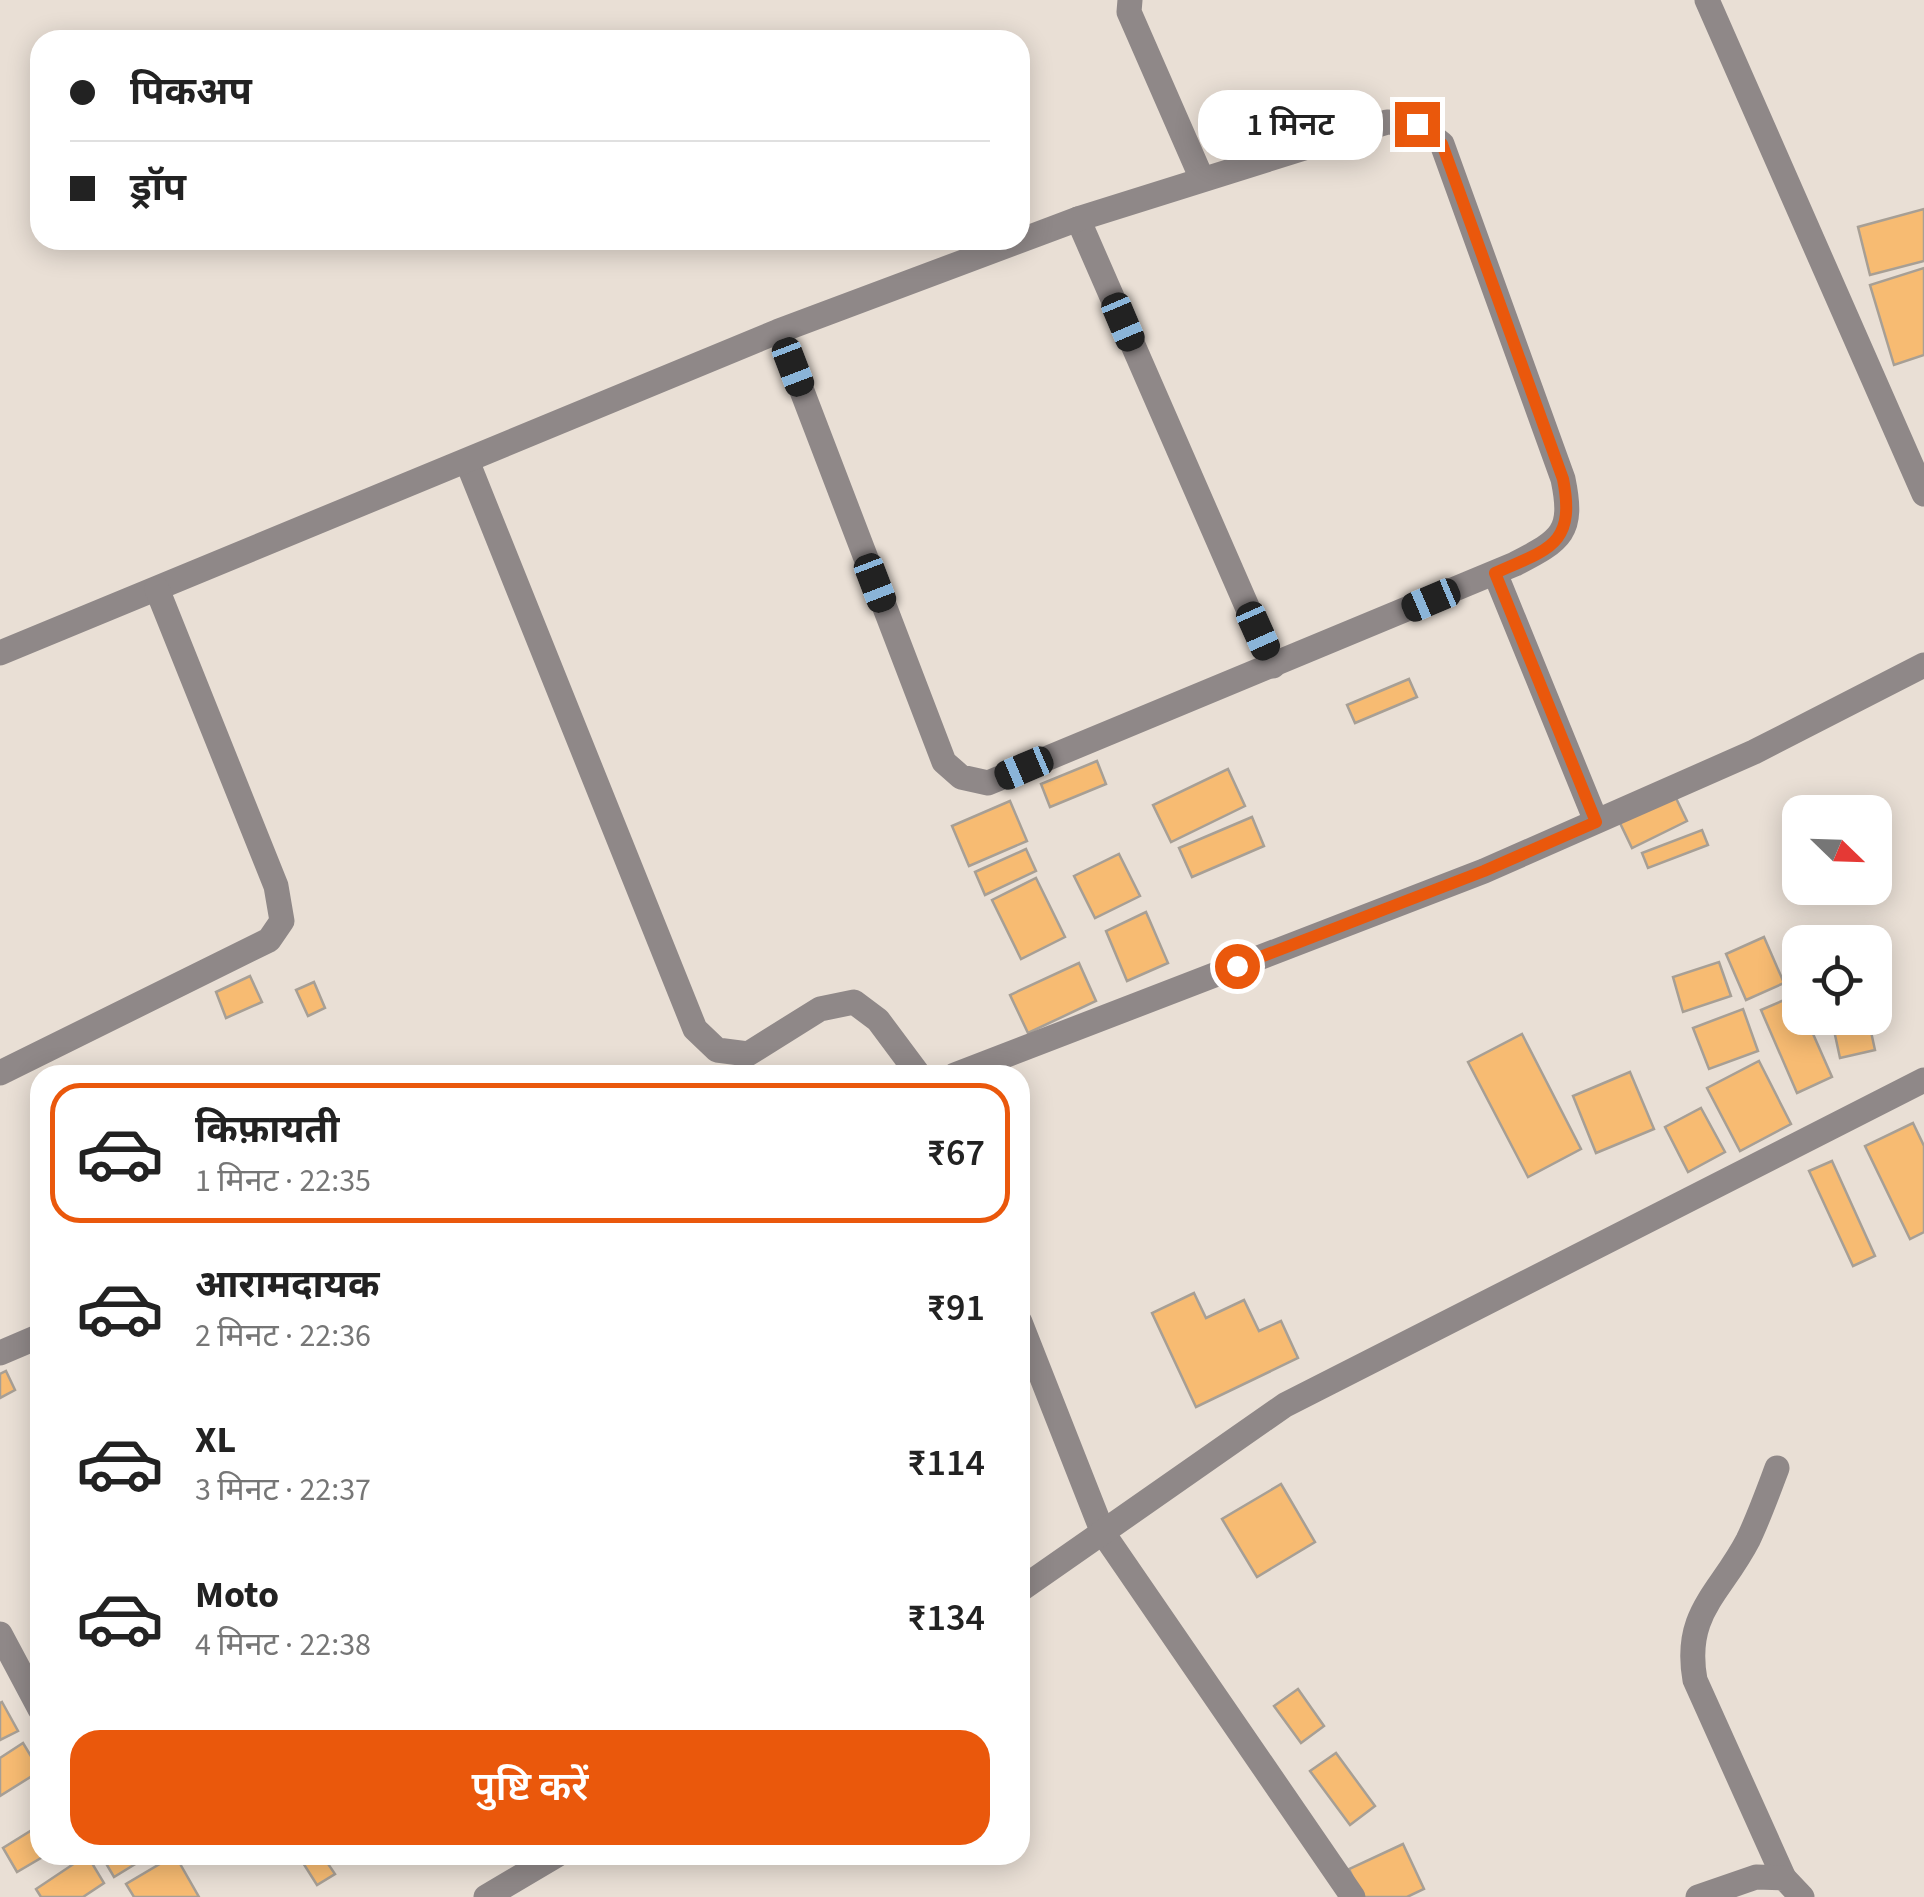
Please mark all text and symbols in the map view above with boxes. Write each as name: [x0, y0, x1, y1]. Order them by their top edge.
text: पिकअप: [130, 65, 252, 119]
callout: 1 मिनट: [1197, 89, 1382, 159]
text: 1 मिनट: [1247, 102, 1334, 148]
route end: [1395, 102, 1440, 147]
text: ड्रॉप: [130, 161, 186, 215]
car: [1097, 289, 1149, 355]
car: [768, 334, 818, 400]
car: [850, 550, 900, 616]
car: [1398, 574, 1464, 626]
car: [1232, 597, 1284, 665]
car: [991, 742, 1057, 794]
north arrow: [1782, 795, 1892, 905]
map controls: [1782, 795, 1892, 1035]
button: locate: [1782, 925, 1892, 1035]
route start: [1215, 944, 1260, 989]
text: किफ़ायती: [195, 1103, 339, 1157]
icon: car: [75, 1108, 165, 1198]
text: ₹67: [927, 1126, 985, 1180]
text: 1 मिनट · 22:35: [195, 1158, 371, 1204]
text: आरामदायक: [195, 1258, 379, 1312]
icon: car: [75, 1263, 165, 1353]
text: ₹91: [927, 1281, 985, 1335]
text: 2 मिनट · 22:36: [195, 1313, 371, 1359]
text: XL: [195, 1413, 236, 1467]
icon: car: [75, 1418, 165, 1508]
text: ₹114: [907, 1436, 985, 1490]
text: 3 मिनट · 22:37: [195, 1467, 371, 1513]
text: Moto: [195, 1568, 279, 1622]
icon: car: [75, 1573, 165, 1663]
text: ₹134: [907, 1591, 985, 1645]
text: 4 मिनट · 22:38: [195, 1622, 371, 1668]
button: पुष्टि करें: [70, 1730, 990, 1845]

